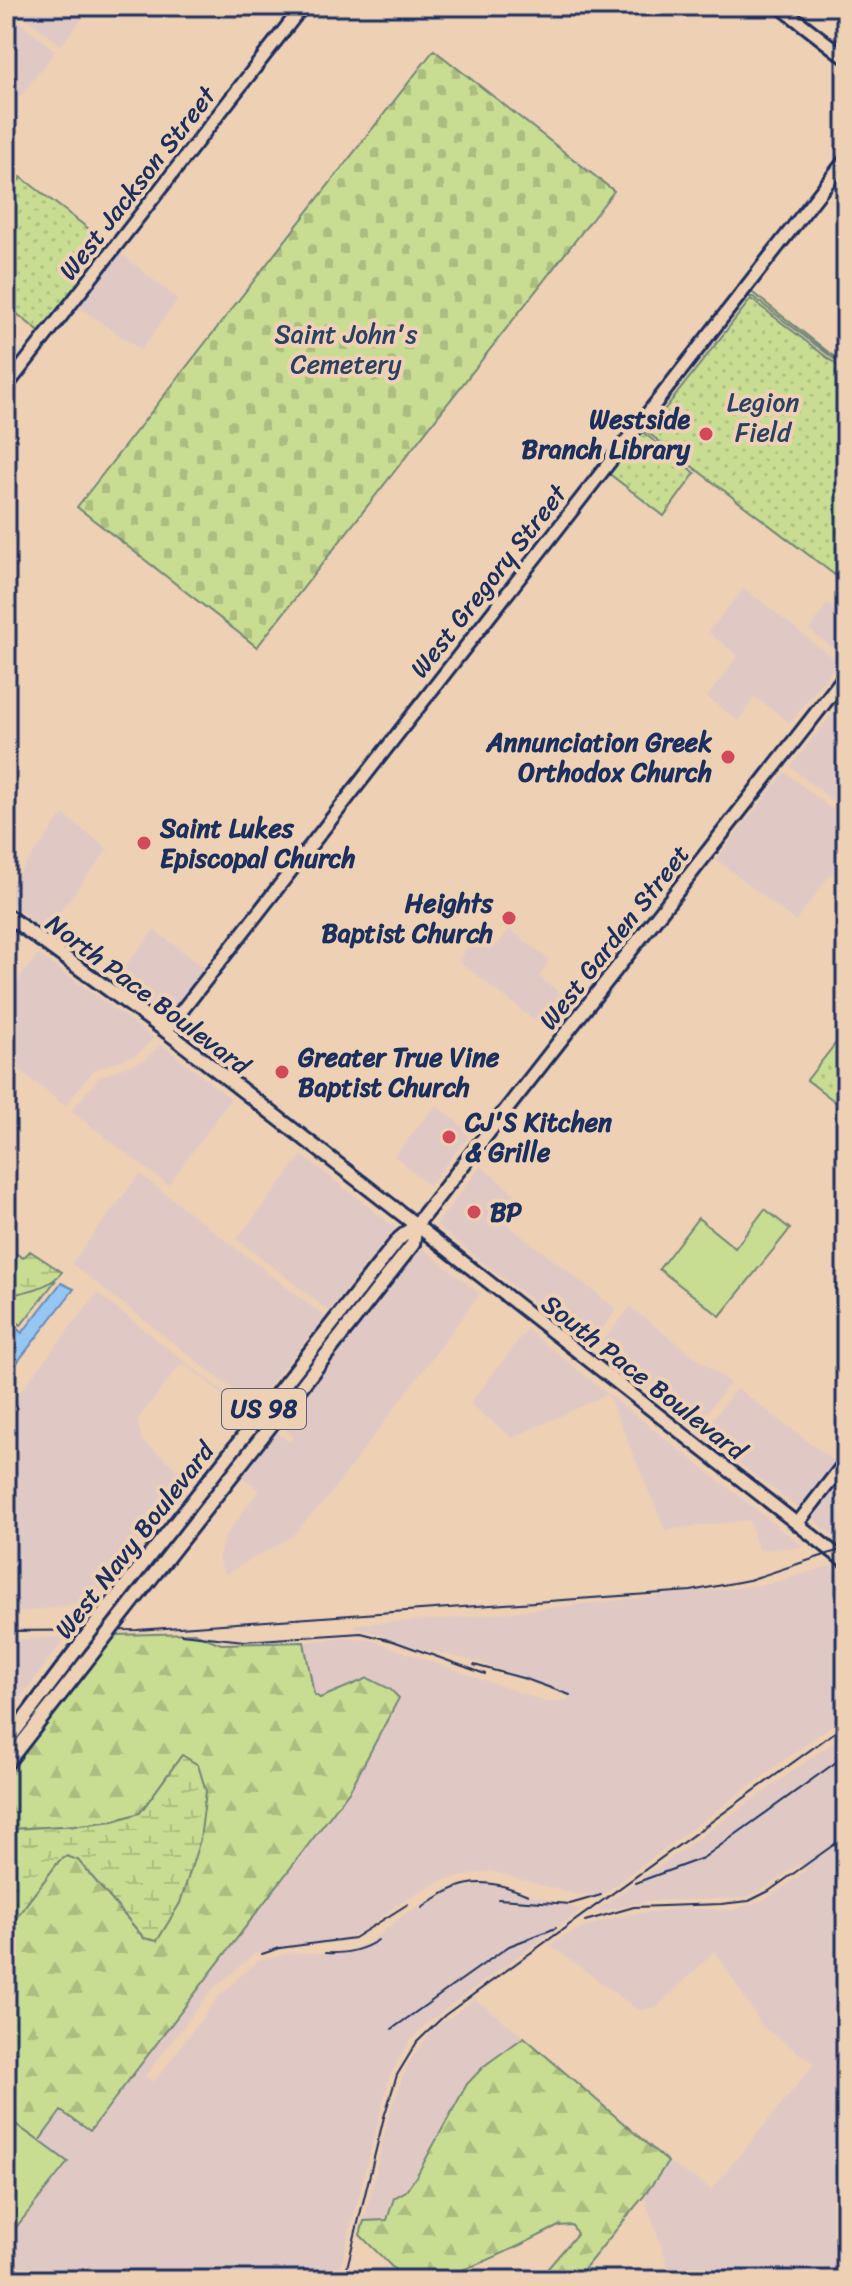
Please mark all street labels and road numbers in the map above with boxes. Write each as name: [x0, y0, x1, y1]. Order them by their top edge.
street label: West Jackson Street: [46, 74, 229, 290]
street label: West Gregory Street: [397, 473, 580, 688]
street label: West Garden Street: [526, 834, 702, 1040]
street label: North Pace Boulevard: [35, 901, 262, 1088]
street label: South Pace Boulevard: [531, 1282, 759, 1474]
road number: US 98: [222, 1389, 306, 1429]
street label: West Navy Boulevard: [42, 1429, 228, 1649]

